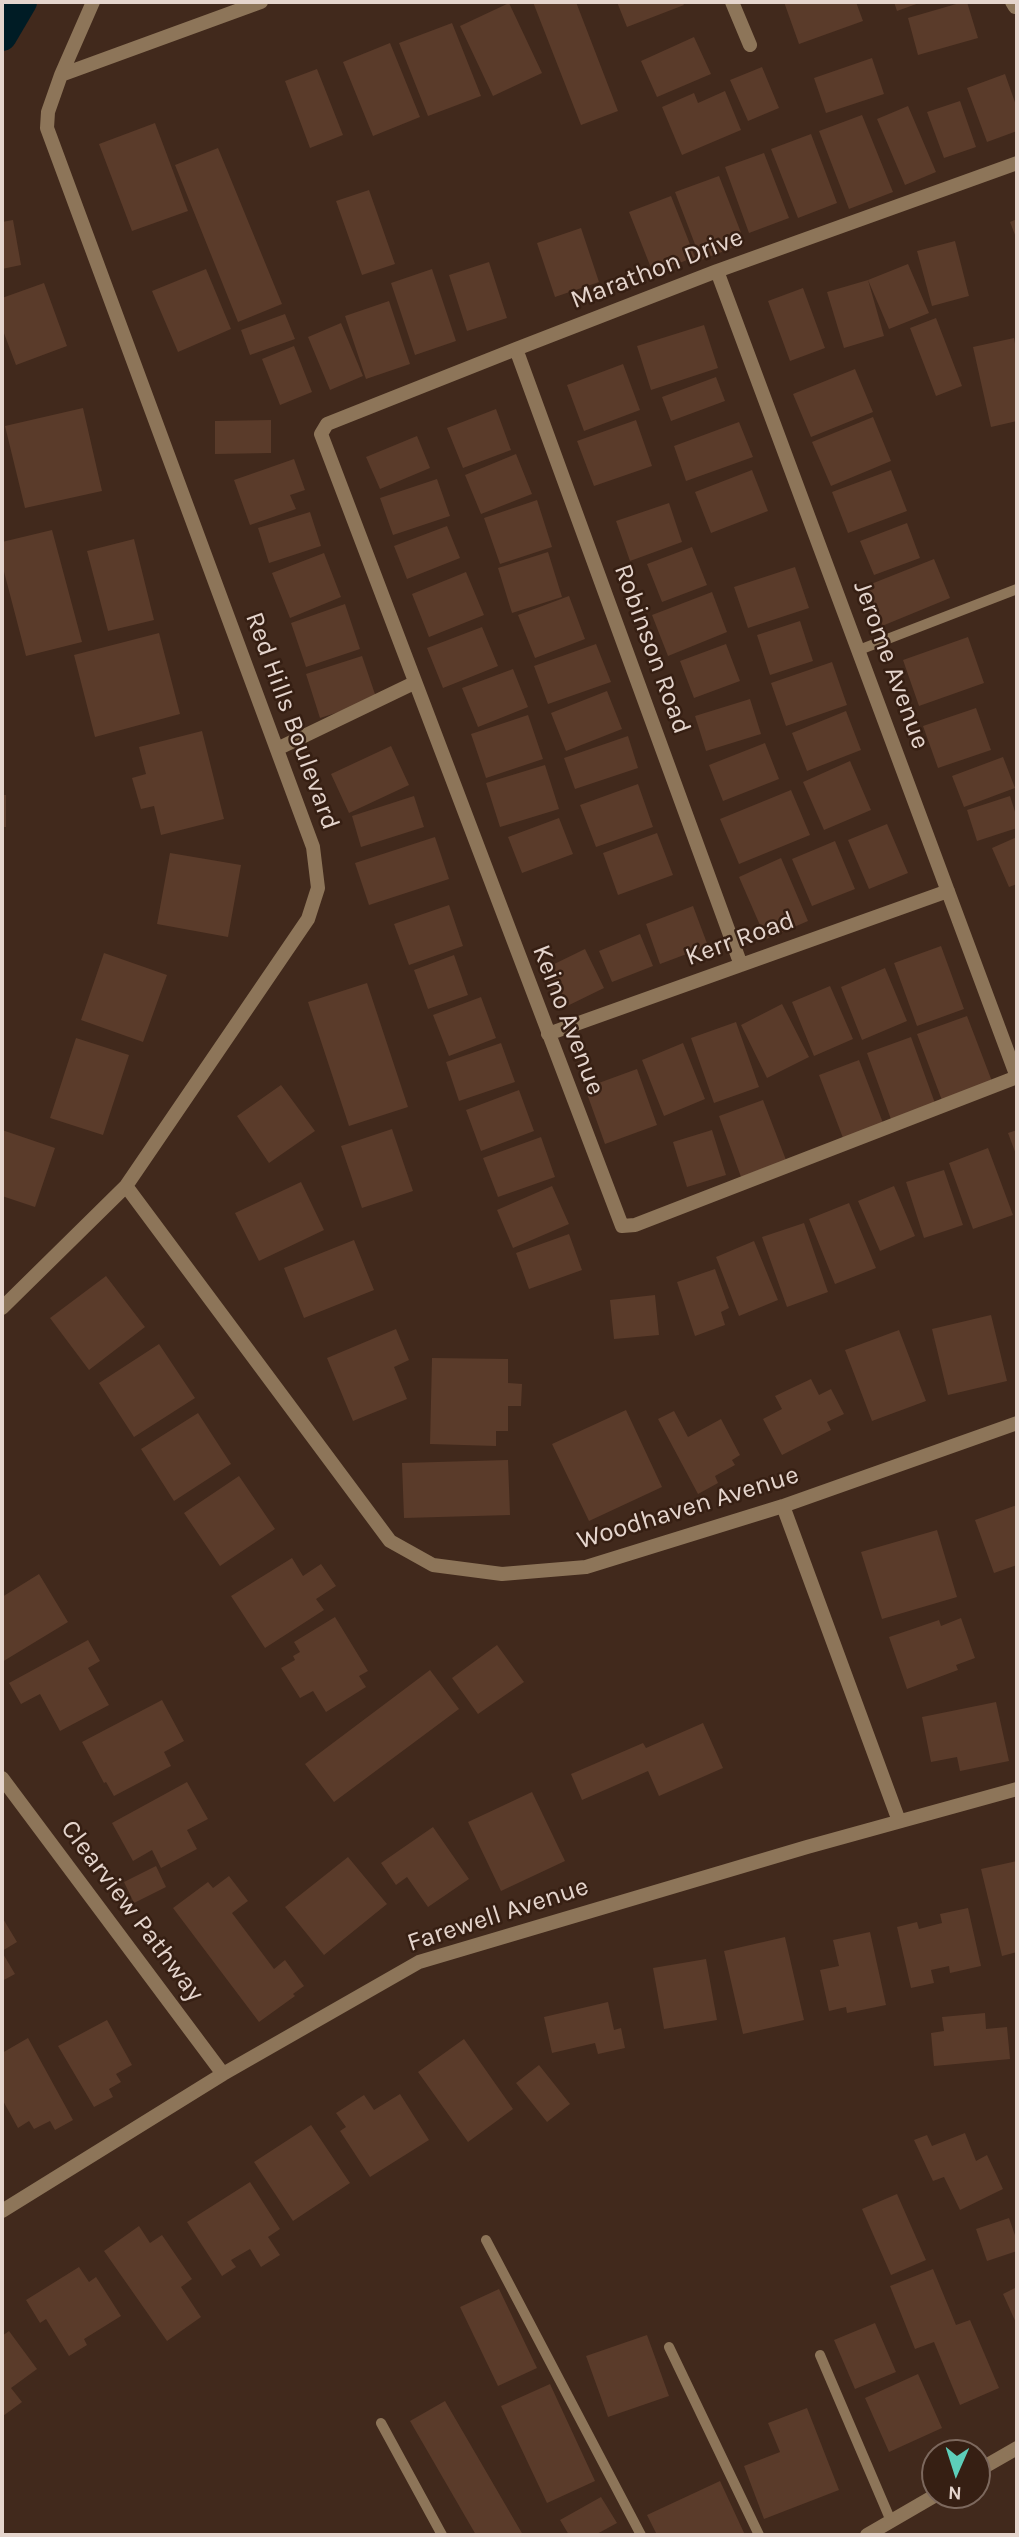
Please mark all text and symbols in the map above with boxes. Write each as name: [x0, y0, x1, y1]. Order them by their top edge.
street label: Marathon Drive: [566, 222, 748, 316]
street label: Robinson Road: [607, 560, 697, 738]
street label: Jerome Avenue: [846, 577, 936, 753]
street label: Red Hills Boulevard: [238, 608, 346, 834]
street label: Kerr Road: [681, 905, 799, 973]
street label: Keino Avenue: [525, 940, 611, 1100]
street label: Woodhaven Avenue: [573, 1459, 803, 1557]
street label: Clearview Pathway: [54, 1814, 210, 2008]
street label: Farewell Avenue: [404, 1871, 592, 1959]
north arrow: [921, 2439, 991, 2509]
text: N: [948, 2482, 962, 2504]

